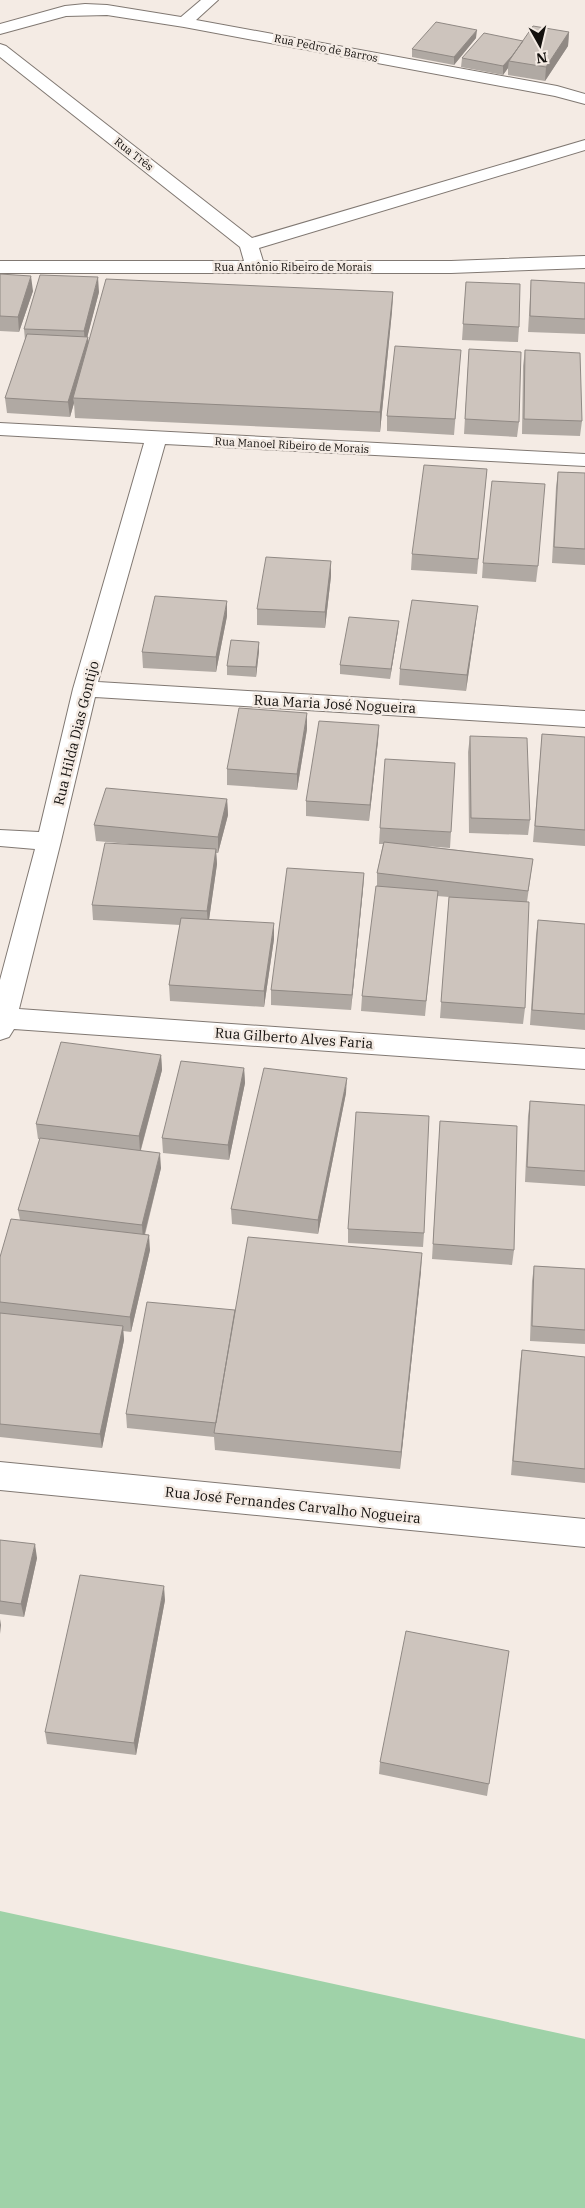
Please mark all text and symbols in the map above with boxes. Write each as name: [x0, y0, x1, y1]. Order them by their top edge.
north arrow: [515, 20, 565, 70]
street label: Rua Pedro de Barros: [273, 31, 379, 65]
text: N: [535, 48, 549, 68]
street label: Rua Três: [112, 134, 156, 174]
street label: Rua Antônio Ribeiro de Morais: [214, 260, 372, 274]
street label: Rua Manoel Ribeiro de Morais: [214, 434, 370, 456]
street label: Rua Hilda Dias Gontijo: [49, 659, 103, 807]
street label: Rua Maria José Nogueira: [253, 691, 417, 717]
street label: Rua Gilberto Alves Faria: [214, 1023, 374, 1053]
street label: Rua José Fernandes Carvalho Nogueira: [164, 1483, 422, 1527]

